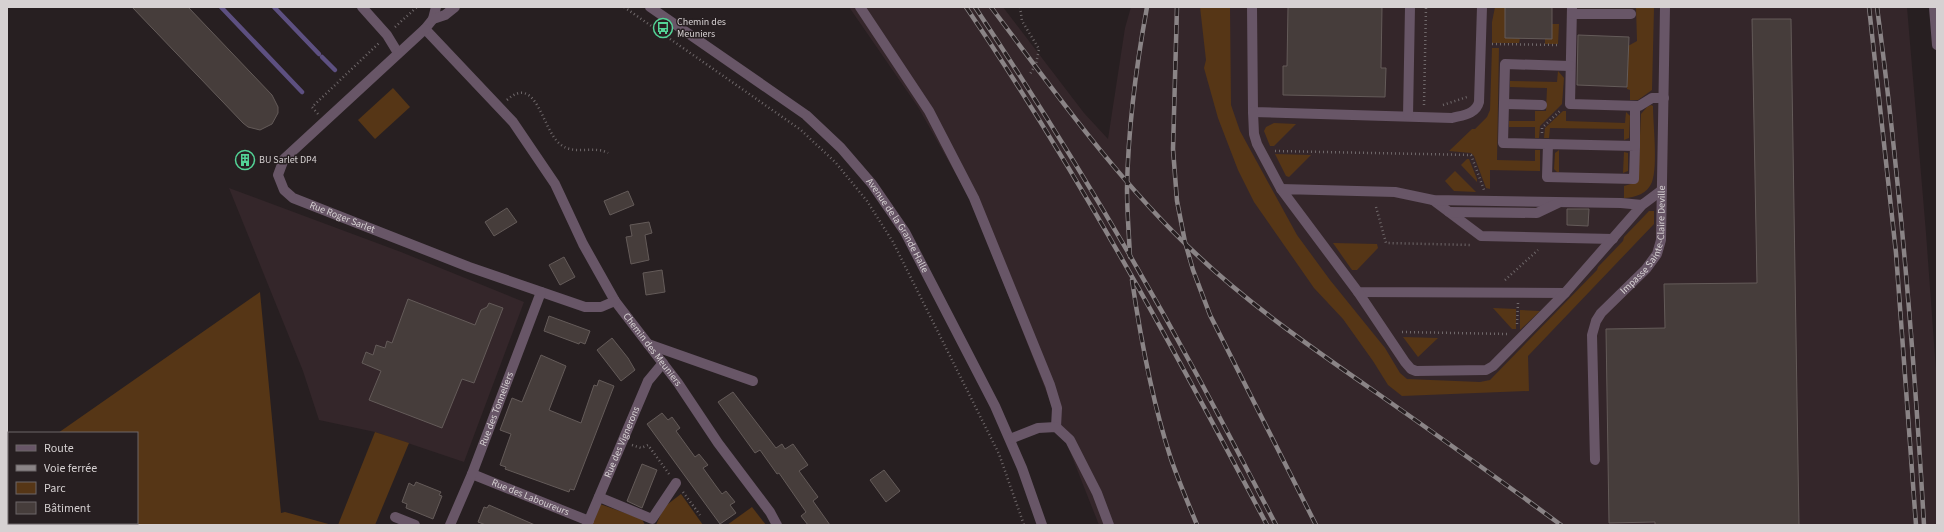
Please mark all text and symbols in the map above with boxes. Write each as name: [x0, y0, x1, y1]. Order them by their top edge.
place label: Chemin des Meuniers: [677, 15, 726, 41]
bus stop icon: Chemin des Meuniers: [652, 17, 674, 39]
building icon: BU Sarlet DP4: [234, 149, 256, 171]
place label: BU Sarlet DP4: [259, 153, 317, 167]
street label: Avenue de la Grande Halle: [863, 175, 932, 275]
street label: Impasse Sainte-Claire Deville: [1617, 185, 1669, 297]
street label: Rue Roger Sarlet: [308, 198, 378, 237]
street label: Chemin des Meuniers: [620, 310, 685, 389]
street label: Rue des Tonneliers: [476, 370, 517, 448]
street label: Rue des Vignerons: [601, 404, 643, 480]
legend: [8, 432, 138, 524]
text: Route: [44, 440, 74, 457]
text: Voie ferrée: [44, 460, 97, 477]
street label: Rue des Laboureurs: [490, 476, 571, 519]
text: Parc: [44, 480, 66, 497]
text: Bâtiment: [44, 500, 90, 517]

